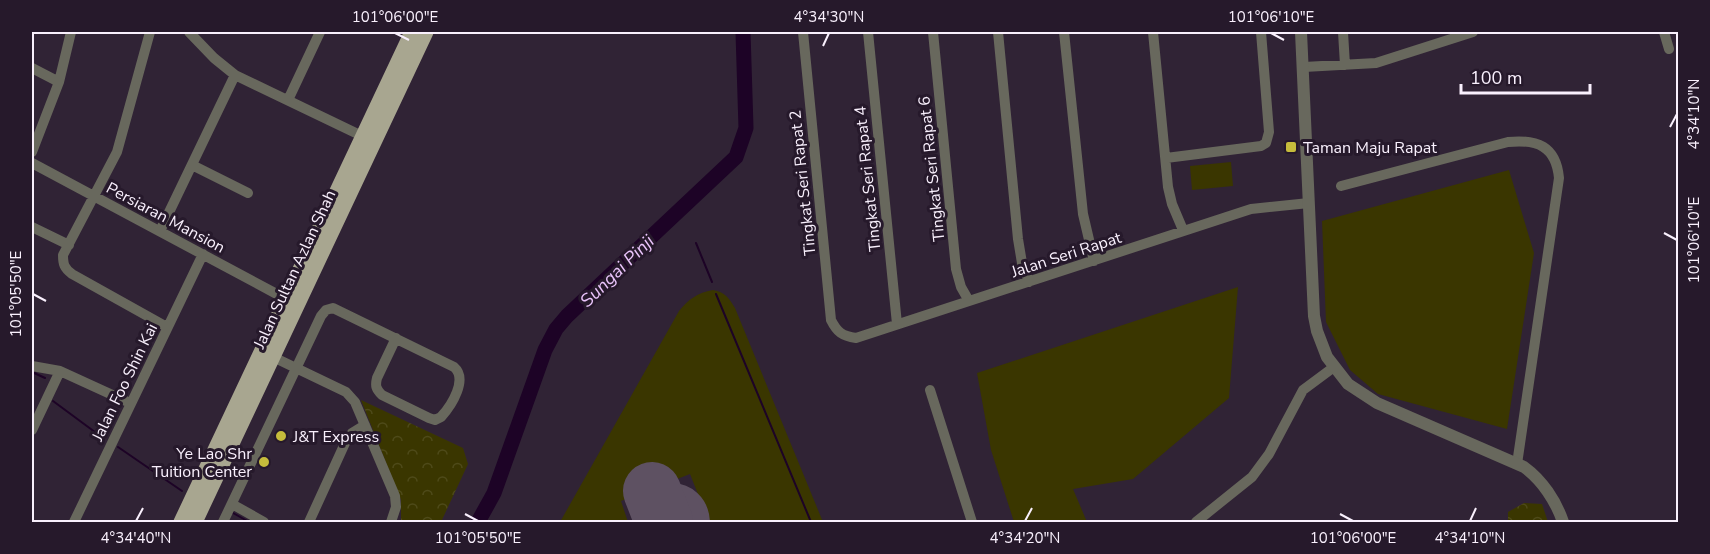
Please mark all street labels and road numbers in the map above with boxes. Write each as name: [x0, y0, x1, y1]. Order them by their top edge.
street label: Tingkat Seri Rapat 6: [913, 95, 951, 243]
street label: Tingkat Seri Rapat 4: [849, 105, 887, 253]
street label: Tingkat Seri Rapat 2: [784, 109, 822, 257]
street label: Persiaran Mansion: [102, 177, 229, 259]
street label: Jalan Sultan Azlan Shah: [248, 186, 341, 353]
street label: Jalan Seri Rapat: [1007, 227, 1125, 283]
street label: Jalan Foo Shin Kai: [86, 320, 163, 446]

